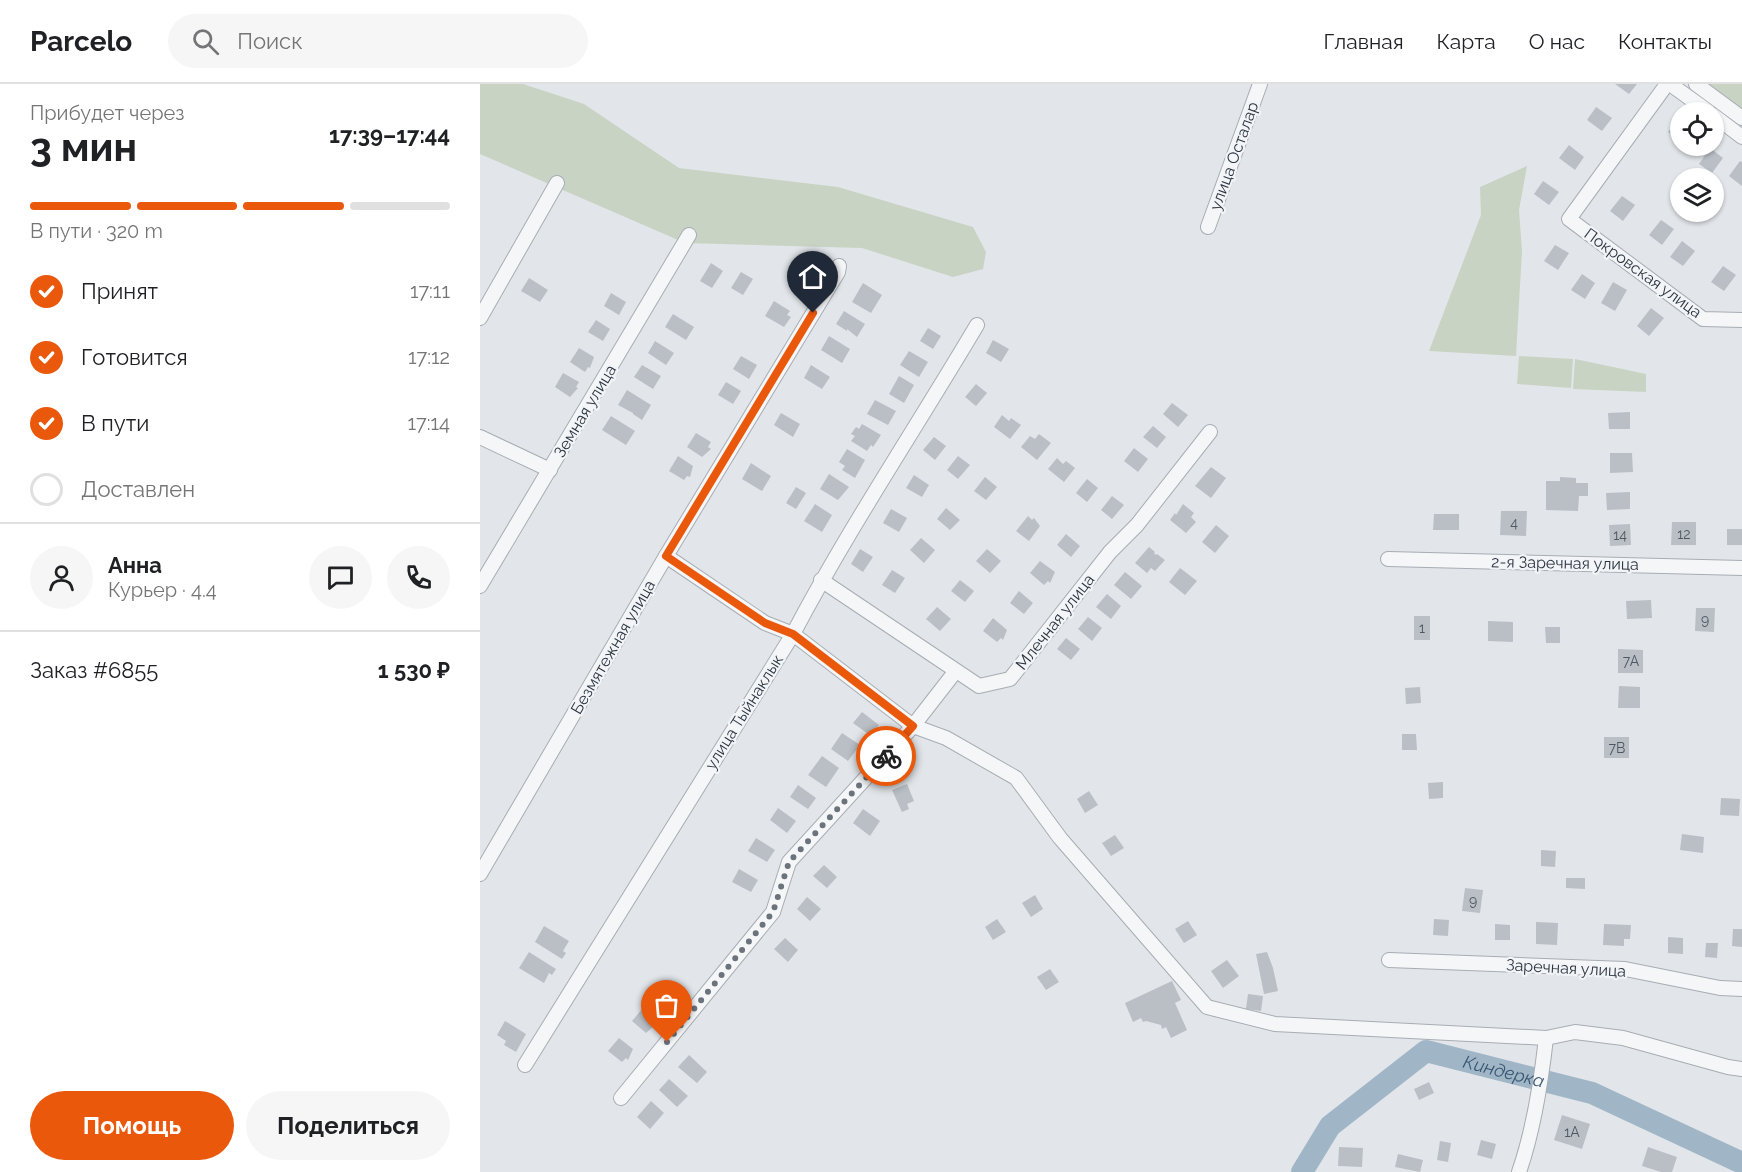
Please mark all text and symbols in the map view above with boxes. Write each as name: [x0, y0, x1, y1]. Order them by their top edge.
search box: [168, 14, 588, 68]
text: Parcelo: [30, 25, 132, 58]
icon: search: [189, 25, 222, 58]
text: Поиск: [237, 28, 303, 54]
text: Главная: [1324, 29, 1404, 54]
text: Карта: [1437, 29, 1496, 54]
text: О нас: [1529, 29, 1585, 54]
text: Контакты: [1618, 29, 1712, 54]
street label: улица Осталар: [1206, 99, 1262, 213]
text: Прибудет через: [30, 101, 184, 125]
map controls: [1670, 102, 1724, 222]
button: locate: [1670, 102, 1724, 156]
text: 17:39–17:44: [329, 122, 450, 148]
text: 3 мин: [30, 124, 137, 170]
button: layers: [1670, 168, 1724, 222]
text: В пути · 320 m: [30, 219, 163, 243]
street label: Покровская улица: [1581, 224, 1705, 322]
pin: [787, 251, 838, 313]
icon: home: [796, 260, 829, 293]
icon: check: [30, 275, 63, 308]
text: Принят: [81, 278, 158, 304]
text: 17:11: [410, 279, 450, 303]
icon: check: [30, 341, 63, 374]
text: Готовится: [81, 344, 188, 370]
text: 17:12: [408, 345, 450, 369]
street label: Земная улица: [550, 361, 620, 461]
icon: check: [30, 407, 63, 440]
text: В пути: [81, 410, 149, 436]
text: 17:14: [408, 411, 450, 435]
text: Доставлен: [81, 476, 195, 502]
house number: 4: [1510, 515, 1518, 531]
house number: 12: [1677, 526, 1691, 542]
house number: 14: [1613, 527, 1627, 543]
button: person: [30, 546, 93, 609]
button: chat: [309, 546, 372, 609]
button: phone: [387, 546, 450, 609]
text: Анна: [108, 552, 162, 578]
street label: 2-я Заречная улица: [1491, 552, 1639, 574]
street label: Млечная улица: [1012, 570, 1098, 674]
street label: Безмятежная улица: [567, 577, 659, 717]
text: Курьер · 4.4: [108, 578, 217, 602]
house number: 9: [1701, 612, 1709, 628]
house number: 1: [1419, 620, 1425, 636]
street label: улица Тыйнаклык: [701, 651, 787, 773]
house number: 7А: [1623, 653, 1640, 669]
text: Заказ #6855: [30, 657, 158, 683]
text: 1 530 ₽: [378, 657, 450, 683]
courier: [856, 726, 916, 786]
icon: bike: [870, 740, 903, 773]
house number: 7В: [1609, 740, 1625, 756]
house number: 9: [1469, 893, 1477, 909]
street label: Заречная улица: [1505, 955, 1627, 981]
pin: [641, 980, 692, 1042]
icon: bag: [650, 989, 683, 1022]
water label: Киндерка: [1461, 1050, 1547, 1091]
button: Помощь: [30, 1091, 234, 1160]
button: Поделиться: [246, 1091, 450, 1160]
house number: 1А: [1564, 1124, 1580, 1140]

